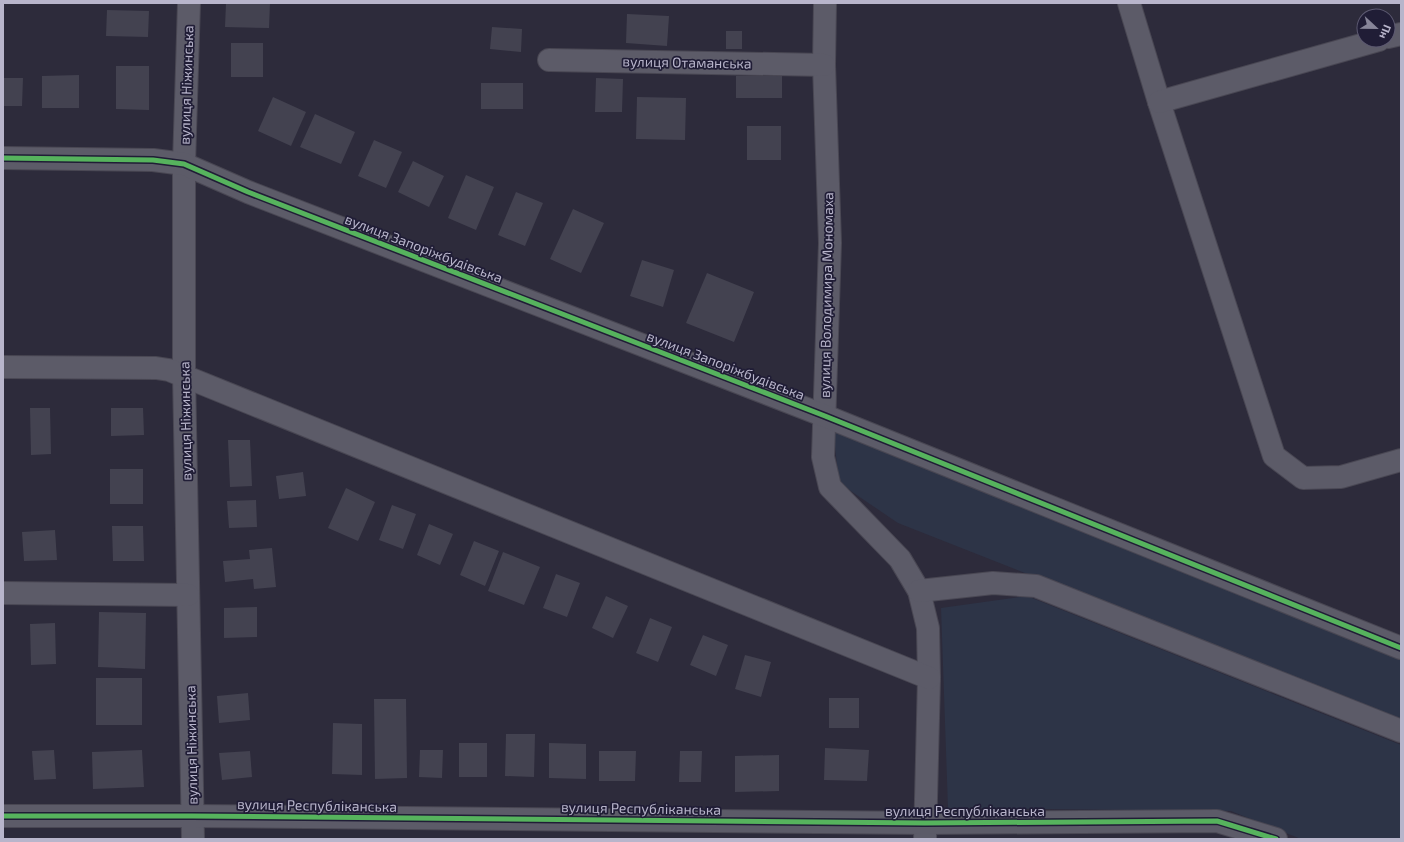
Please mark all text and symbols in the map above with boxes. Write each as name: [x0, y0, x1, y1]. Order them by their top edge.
north arrow: [1356, 8, 1396, 48]
text: Пн: [1377, 23, 1394, 41]
street label: вулиця Ніжинська: [175, 25, 197, 145]
street label: вулиця Отаманська: [622, 52, 752, 72]
street label: вулиця Володимира Мономаха: [816, 192, 836, 398]
street label: вулиця Запоріжбудівська: [343, 210, 505, 286]
street label: вулиця Запоріжбудівська: [645, 327, 807, 403]
street label: вулиця Ніжинська: [175, 361, 195, 481]
street label: вулиця Ніжинська: [181, 685, 201, 805]
street label: вулиця Республіканська: [237, 795, 397, 815]
street label: вулиця Республіканська: [561, 798, 721, 818]
street label: вулиця Республіканська: [885, 802, 1045, 819]

